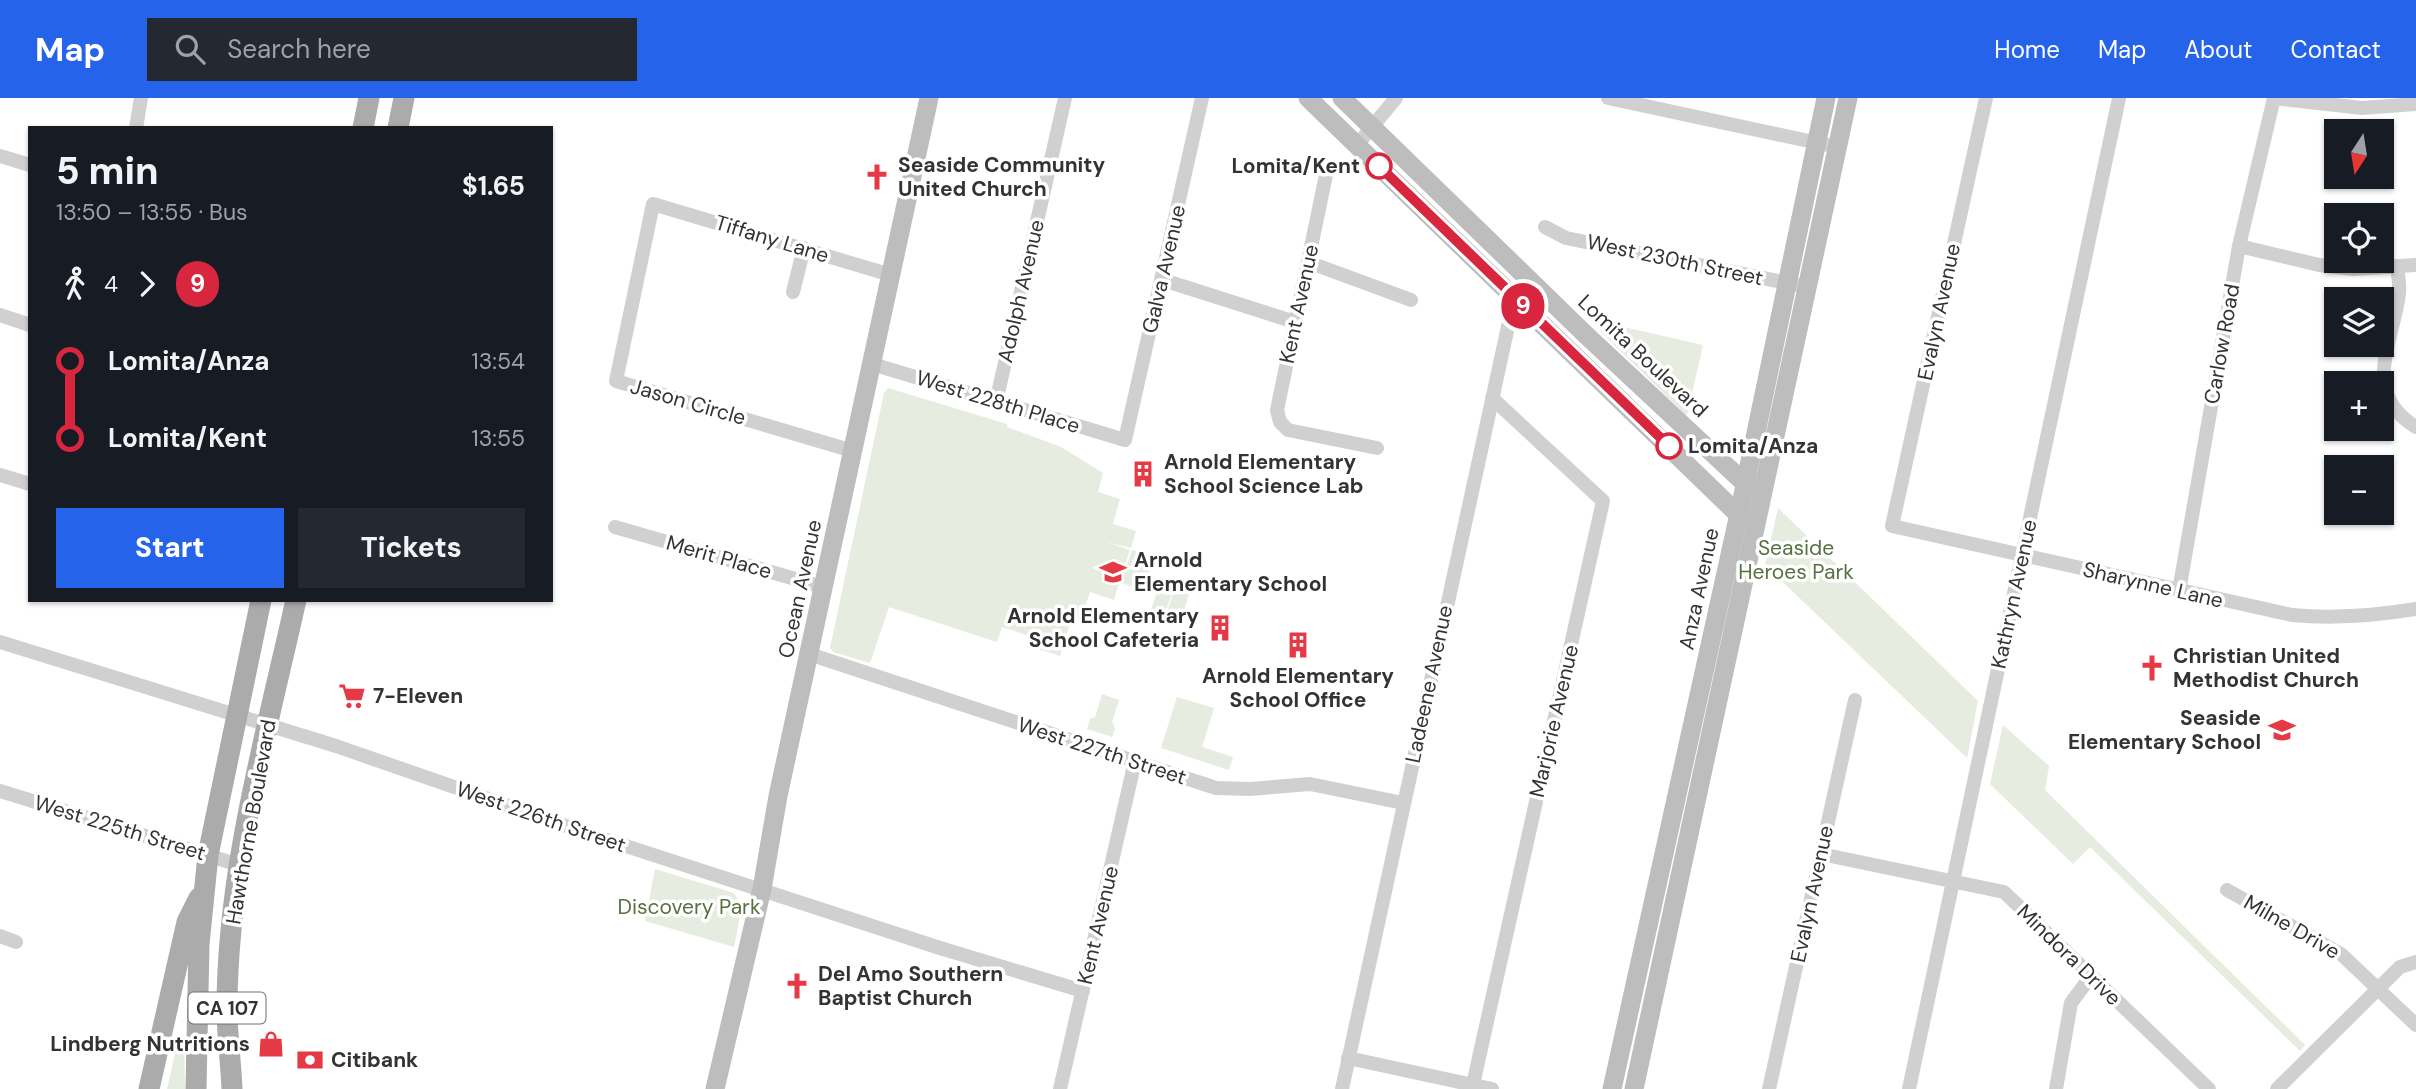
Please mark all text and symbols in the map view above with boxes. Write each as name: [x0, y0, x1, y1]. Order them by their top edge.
search box: [147, 18, 637, 81]
text: Map: [35, 28, 105, 71]
icon: search: [171, 30, 209, 68]
text: Search here: [227, 32, 371, 66]
text: Home: [1994, 34, 2060, 65]
text: Map: [2098, 34, 2146, 65]
text: About: [2184, 34, 2253, 65]
text: Contact: [2291, 34, 2381, 65]
north arrow: [2324, 119, 2394, 189]
map controls: [2324, 119, 2394, 525]
text: 5 min: [56, 146, 159, 196]
place label: Seaside Community United Church: [898, 151, 1105, 203]
place label: Lomita/Kent: [1232, 152, 1360, 180]
marker: Lomita/Kent: [1366, 153, 1392, 179]
church icon: Seaside Community United Church: [862, 162, 892, 192]
text: $1.65: [462, 169, 525, 203]
text: 13:50 – 13:55 · Bus: [56, 197, 248, 227]
street label: Galva Avenue: [1136, 202, 1192, 336]
button: locate: [2324, 203, 2394, 273]
street label: Tiffany Lane: [712, 208, 832, 270]
street label: Adolph Avenue: [991, 217, 1051, 365]
street label: West 230th Street: [1584, 228, 1766, 292]
street label: Evalyn Avenue: [1911, 241, 1967, 383]
street label: Kent Avenue: [1273, 242, 1325, 366]
icon: walk: [56, 265, 94, 303]
icon: forward: [128, 265, 166, 303]
text: 9: [190, 268, 205, 299]
text: 4: [104, 269, 118, 299]
street label: Carlow Road: [2198, 282, 2246, 406]
line badge: 9: [1500, 283, 1546, 329]
button: layers: [2324, 287, 2394, 357]
street label: Lomita Boulevard: [1572, 288, 1714, 424]
text: 9: [1515, 290, 1531, 321]
text: Lomita/Anza: [108, 344, 269, 378]
text: 13:54: [472, 346, 525, 376]
street label: West 228th Place: [913, 364, 1083, 440]
button: +: [2324, 371, 2394, 441]
street label: Jason Circle: [627, 372, 749, 432]
text: Lomita/Kent: [108, 421, 267, 455]
text: 13:55: [472, 423, 525, 453]
place label: Lomita/Anza: [1688, 432, 1818, 460]
marker: Lomita/Anza: [1656, 433, 1682, 459]
place label: Arnold Elementary School Science Lab: [1164, 448, 1363, 500]
button: −: [2324, 455, 2394, 525]
building icon: Arnold Elementary School Science Lab: [1128, 459, 1158, 489]
button: Start: [56, 508, 284, 588]
button: Tickets: [298, 508, 525, 588]
street label: Ocean Avenue: [772, 517, 828, 661]
street label: Kathryn Avenue: [1985, 517, 2043, 671]
street label: Anza Avenue: [1672, 525, 1726, 653]
street label: Merit Place: [663, 529, 775, 585]
park label: Seaside Heroes Park: [1738, 534, 1854, 586]
place label: Arnold Elementary School: [1134, 546, 1327, 598]
street label: Sharynne Lane: [2080, 555, 2226, 615]
school or university icon: Arnold Elementary School: [1098, 557, 1128, 587]
place label: Arnold Elementary School Cafeteria: [1007, 602, 1199, 654]
street label: Ladeene Avenue: [1399, 603, 1459, 765]
building icon: Arnold Elementary School Cafeteria: [1205, 613, 1235, 643]
building icon: Arnold Elementary School Office: [1283, 630, 1313, 660]
street label: Marjorie Avenue: [1523, 642, 1585, 800]
place label: Christian United Methodist Church: [2173, 642, 2359, 694]
church icon: Christian United Methodist Church: [2137, 653, 2167, 683]
place label: Arnold Elementary School Office: [1202, 662, 1394, 714]
supermarket icon: 7-Eleven: [337, 681, 367, 711]
place label: 7-Eleven: [373, 682, 463, 710]
place label: Seaside Elementary School: [2068, 704, 2261, 756]
street label: West 227th Street: [1014, 711, 1190, 791]
school or university icon: Seaside Elementary School: [2267, 715, 2297, 745]
street label: Hawthorne Boulevard: [219, 717, 283, 927]
street label: West 226th Street: [452, 775, 630, 859]
street label: West 225th Street: [31, 789, 209, 867]
street label: Evalyn Avenue: [1784, 823, 1840, 965]
street label: Kent Avenue: [1071, 863, 1125, 987]
street label: Milne Drive: [2239, 888, 2345, 966]
park label: Discovery Park: [618, 893, 761, 921]
street label: Mindora Drive: [2011, 898, 2127, 1012]
place label: Del Amo Southern Baptist Church: [818, 960, 1003, 1012]
church icon: Del Amo Southern Baptist Church: [782, 971, 812, 1001]
road number: CA 107: [188, 992, 266, 1024]
shop icon: Lindberg Nutritions: [256, 1029, 286, 1059]
place label: Lindberg Nutritions: [50, 1030, 250, 1058]
bank icon: Citibank: [295, 1045, 325, 1075]
place label: Citibank: [331, 1046, 418, 1074]

